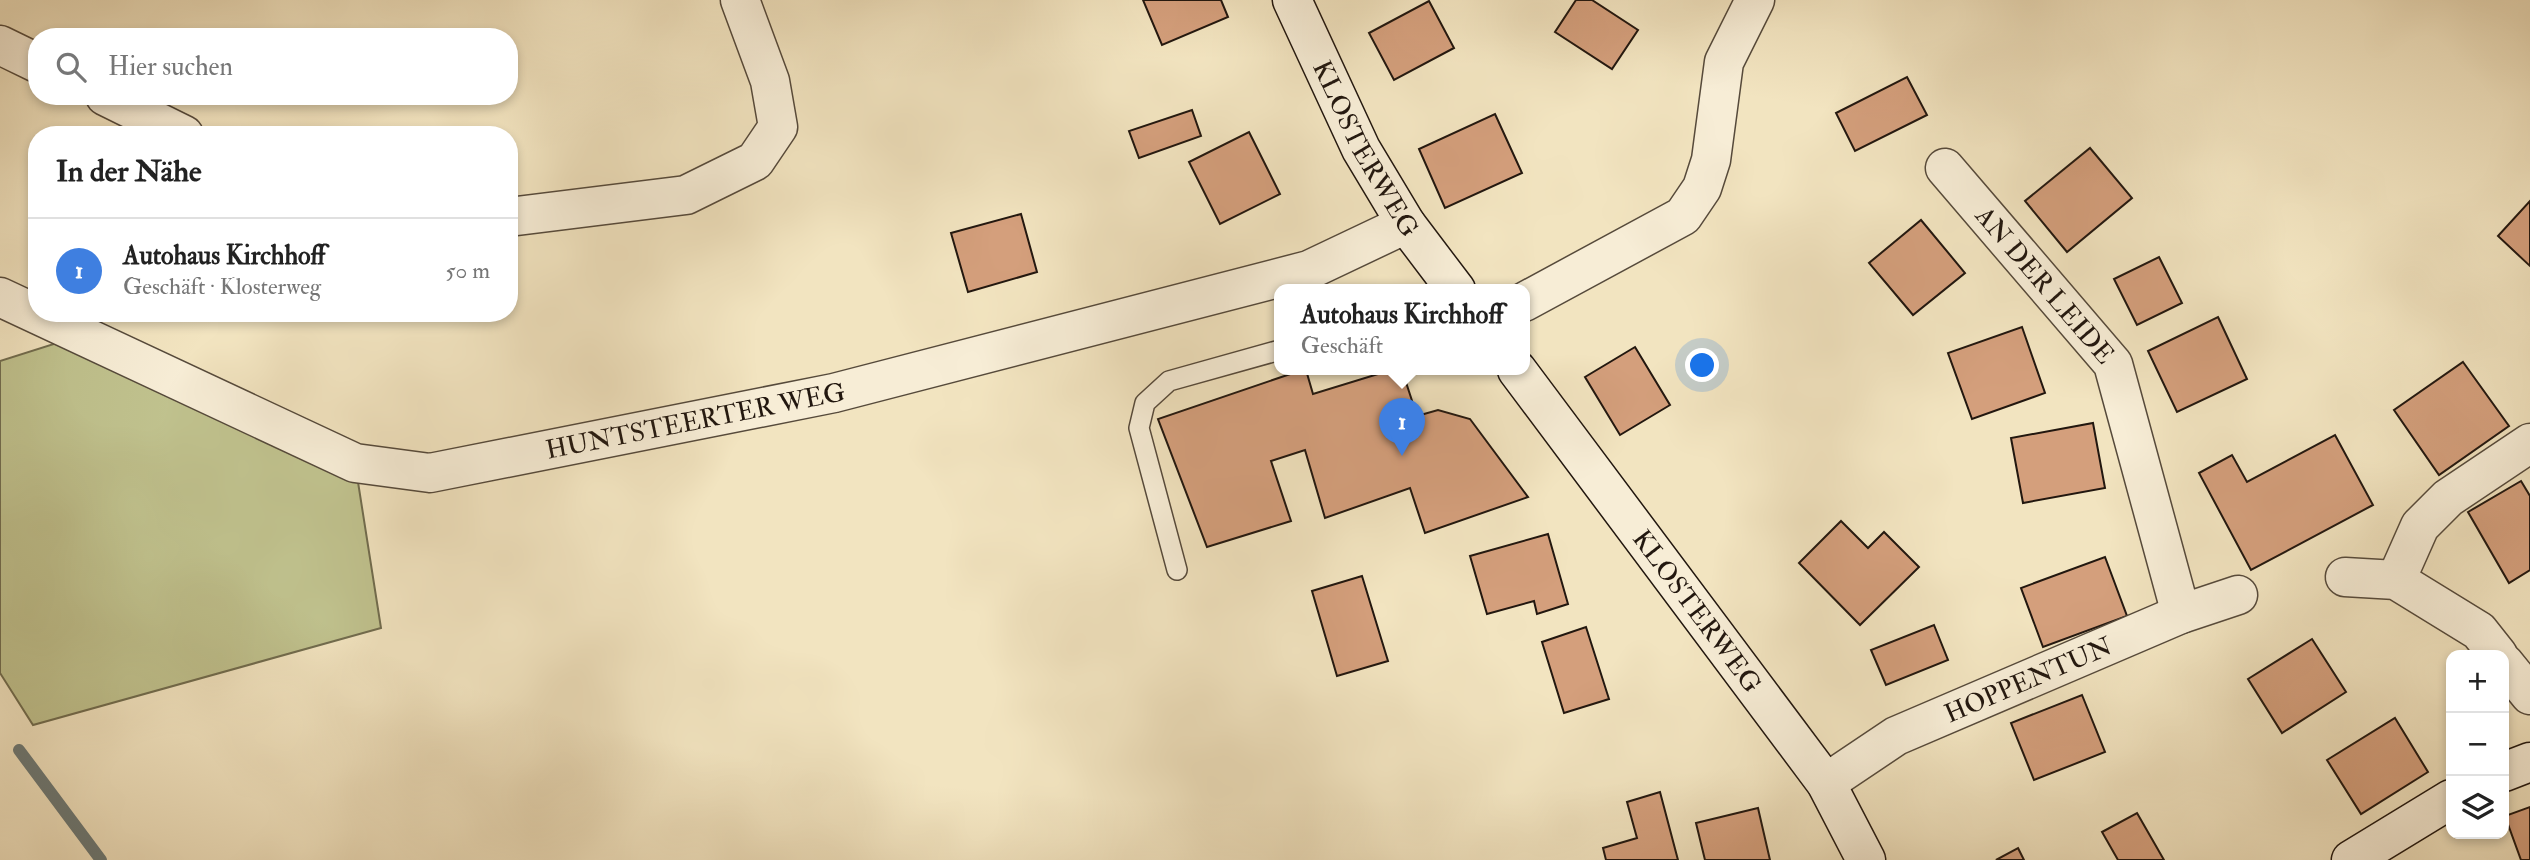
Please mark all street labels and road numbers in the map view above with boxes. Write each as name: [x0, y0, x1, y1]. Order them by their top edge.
street label: KLOSTERWEG: [1305, 56, 1425, 244]
street label: AN DER LEIDE: [1968, 200, 2121, 371]
street label: HUNTSTEERTER WEG: [543, 376, 848, 467]
street label: KLOSTERWEG: [1625, 524, 1768, 699]
street label: HOPPENTUN: [1940, 630, 2118, 730]

